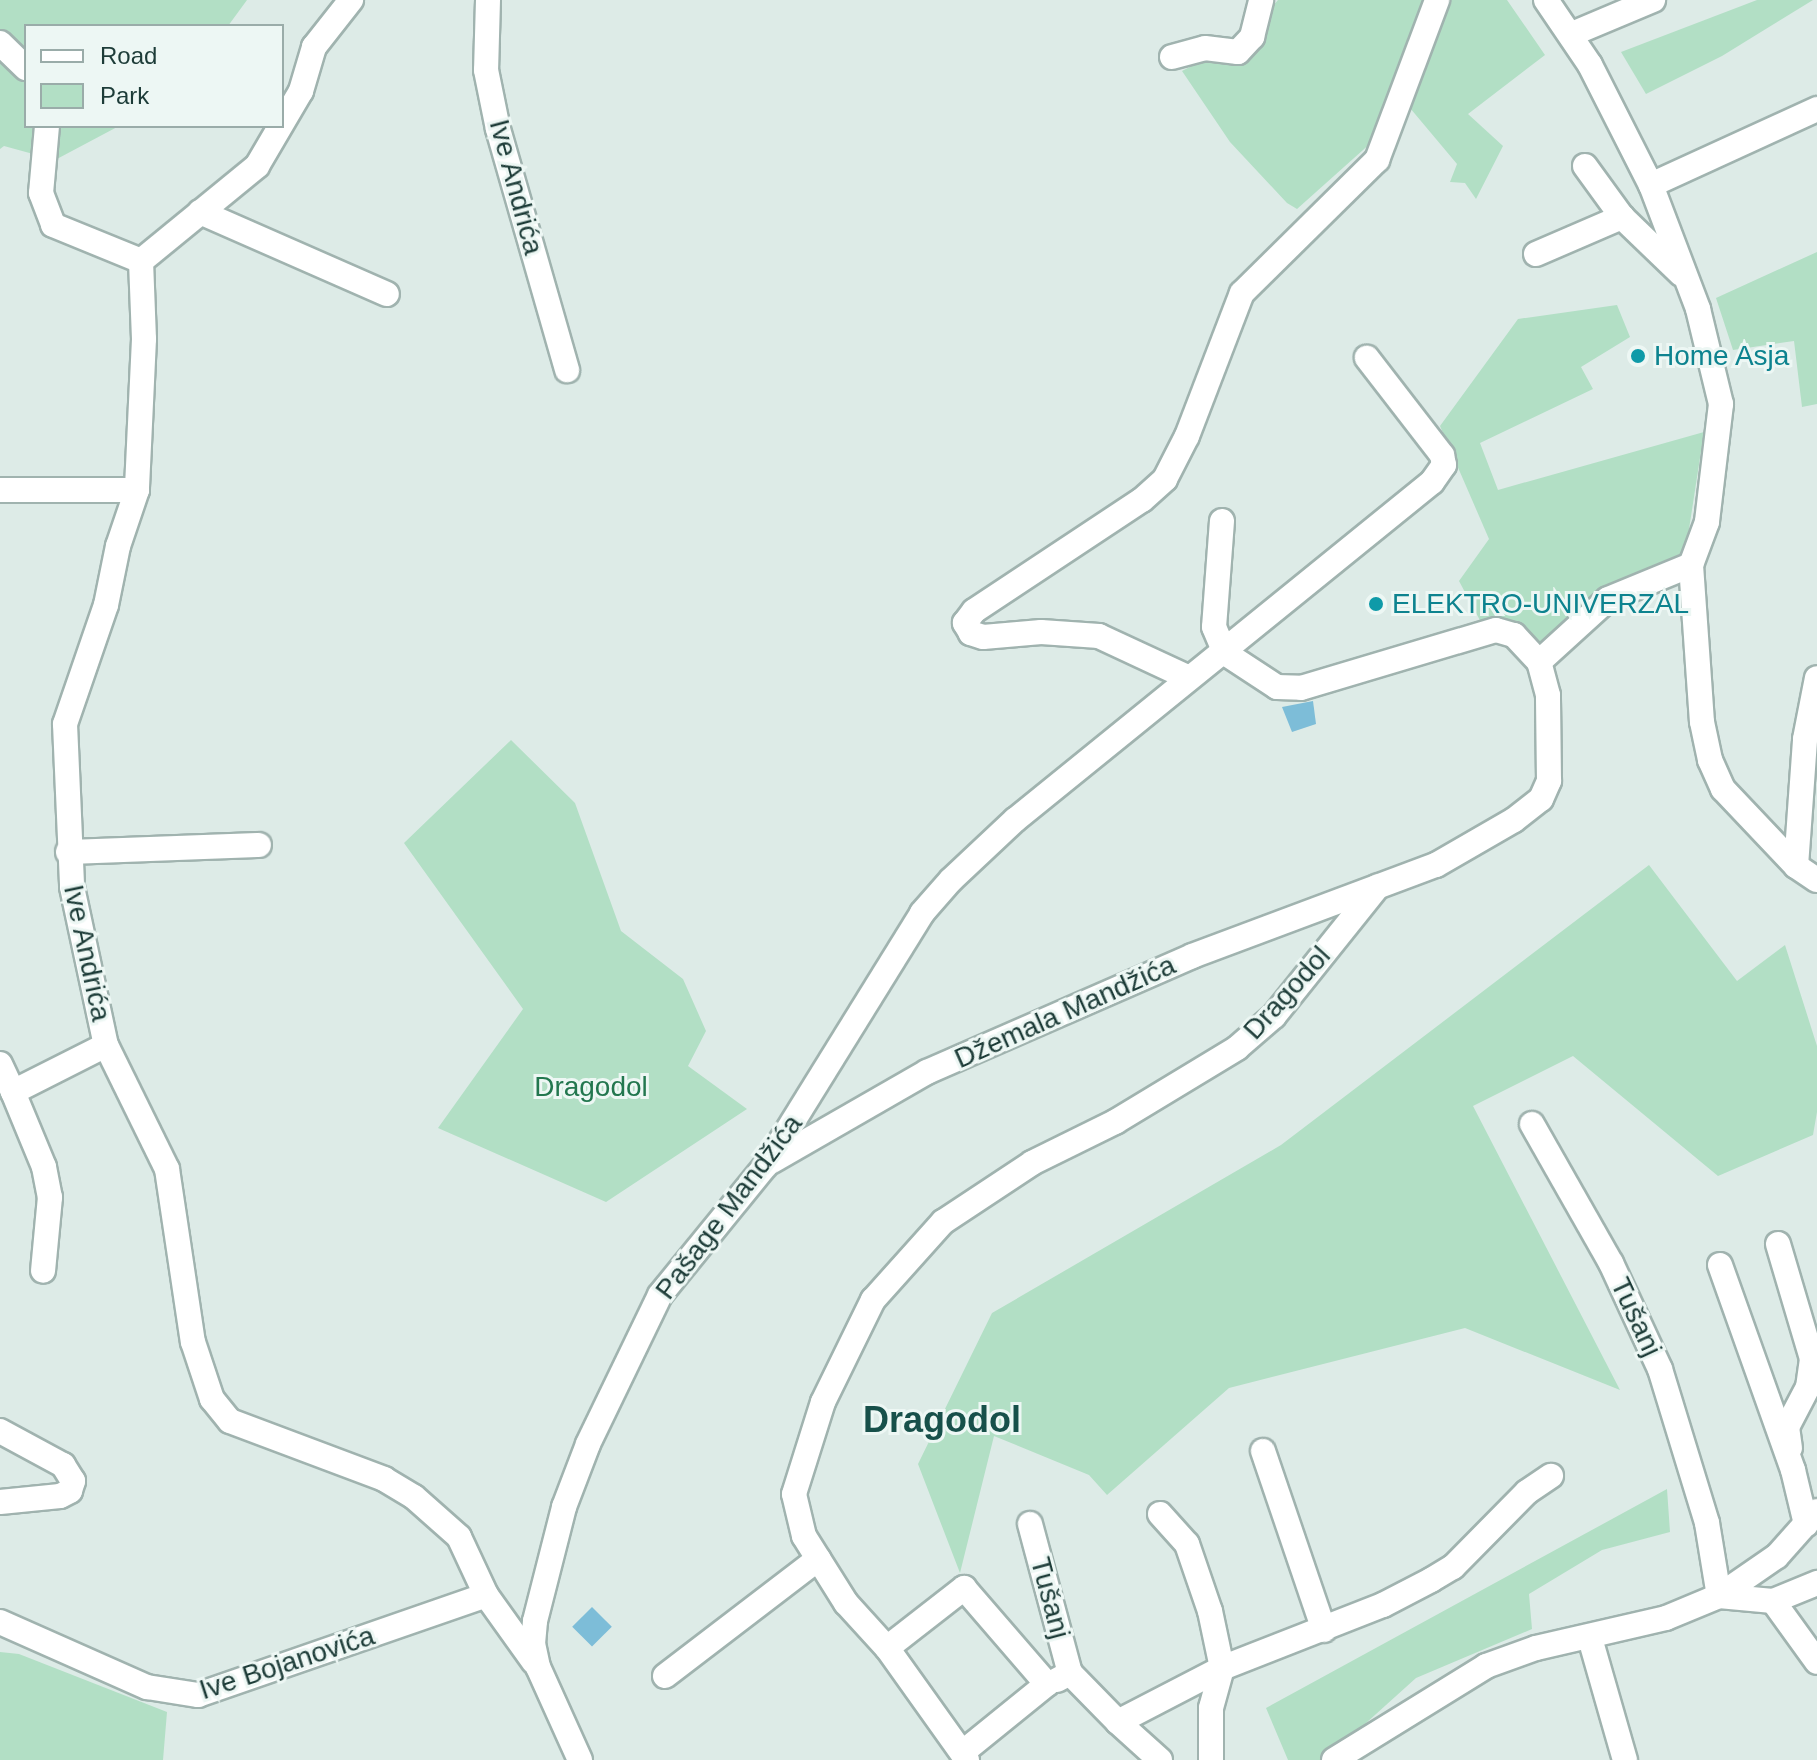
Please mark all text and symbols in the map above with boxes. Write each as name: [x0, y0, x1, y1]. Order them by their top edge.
legend: [24, 24, 284, 128]
text: Road: [100, 42, 157, 69]
text: Park: [100, 82, 149, 109]
street label: Ive Andrića: [482, 115, 550, 259]
place label: Home Asja: [1654, 339, 1791, 373]
marker: Home Asja: [1629, 347, 1647, 365]
place label: ELEKTRO-UNIVERZAL: [1392, 587, 1689, 621]
marker: ELEKTRO-UNIVERZAL: [1367, 595, 1385, 613]
street label: Ive Andrića: [56, 881, 118, 1025]
street label: Dragodol: [1236, 940, 1338, 1046]
street label: Džemala Mandžića: [949, 948, 1181, 1076]
park label: Dragodol: [534, 1070, 648, 1104]
street label: Pašage Mandžića: [649, 1108, 809, 1306]
street label: Tušanj: [1603, 1272, 1669, 1362]
district label: Dragodol: [863, 1398, 1021, 1442]
street label: Tušanj: [1023, 1554, 1077, 1642]
street label: Ive Bojanovića: [195, 1619, 379, 1707]

